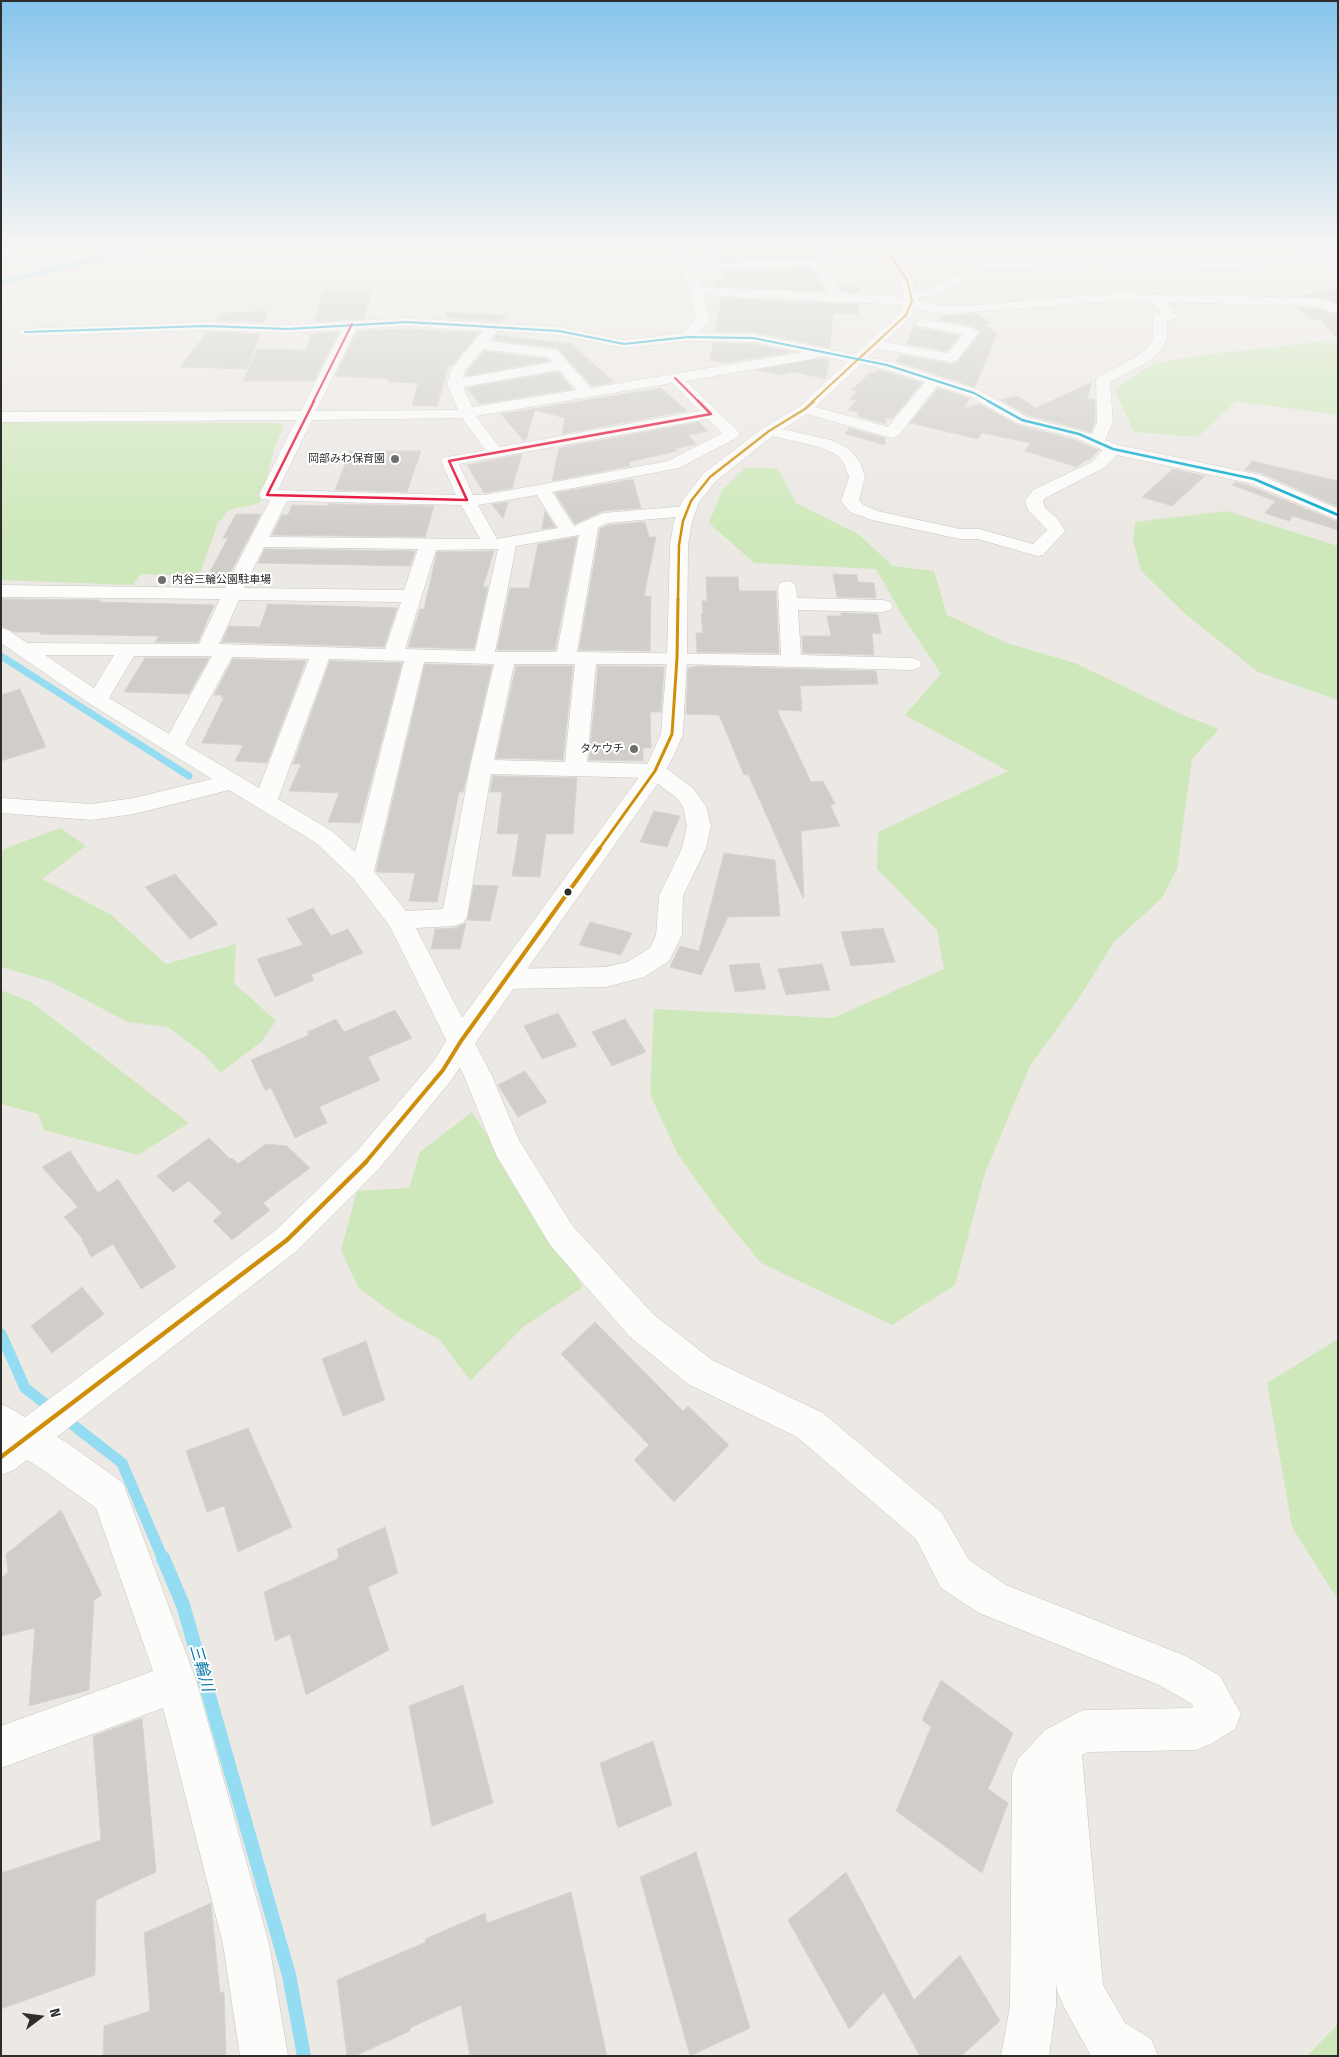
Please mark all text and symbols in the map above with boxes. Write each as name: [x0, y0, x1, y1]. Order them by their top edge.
place label: 岡部みわ保育園: [308, 452, 385, 466]
marker: 岡部みわ保育園: [389, 453, 401, 465]
place label: 内谷三輪公園駐車場: [172, 573, 271, 587]
marker: 内谷三輪公園駐車場: [156, 574, 168, 586]
place label: タケウチ: [580, 742, 624, 756]
marker: タケウチ: [628, 743, 640, 755]
unlabelled marker: [563, 887, 573, 897]
water label: 三輪川: [185, 1642, 217, 1694]
north arrow: [15, 1992, 65, 2042]
text: N: [46, 2007, 64, 2019]

